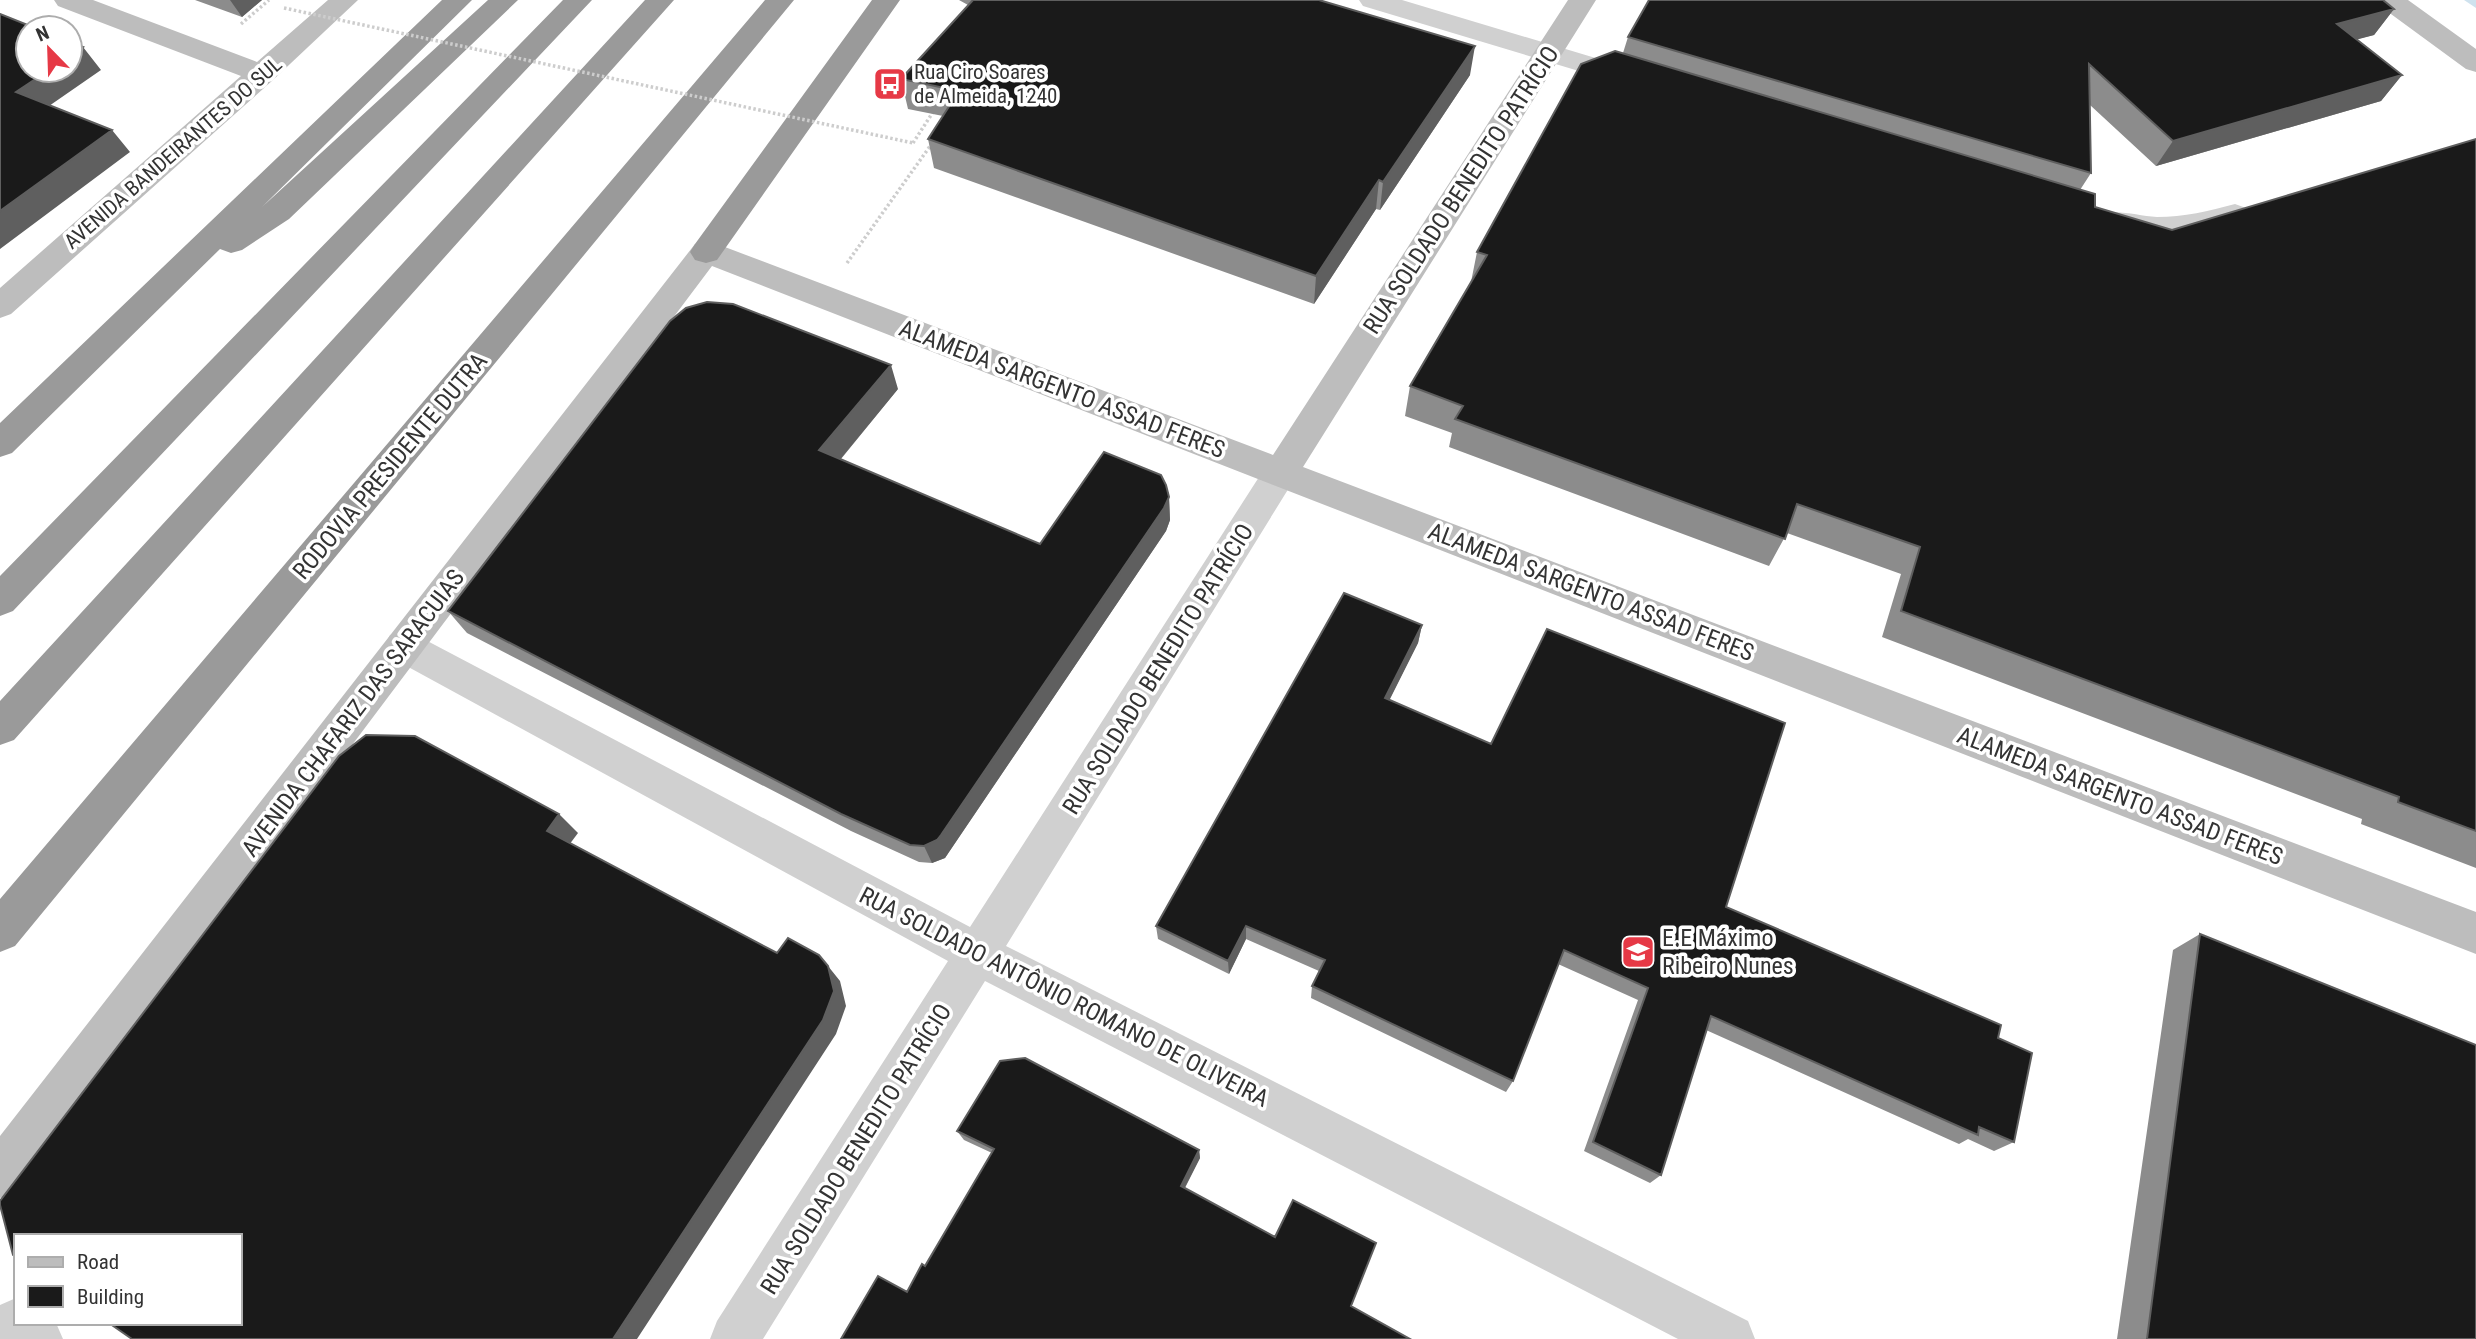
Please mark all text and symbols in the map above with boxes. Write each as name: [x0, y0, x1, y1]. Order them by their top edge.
north arrow: [14, 14, 84, 84]
text: N: [33, 21, 52, 47]
street label: RUA SOLDADO BENEDITO PATRÍCIO: [1357, 41, 1565, 339]
street label: AVENIDA BANDEIRANTES DO SUL: [60, 52, 286, 254]
place label: Rua Ciro Soares de Almeida, 1240: [914, 60, 1057, 108]
bus stop icon: Rua Ciro Soares de Almeida, 1240: [871, 65, 909, 103]
street label: ALAMEDA SARGENTO ASSAD FERES: [895, 314, 1229, 464]
street label: RODOVIA PRESIDENTE DUTRA: [287, 347, 493, 585]
street label: ALAMEDA SARGENTO ASSAD FERES: [1424, 517, 1758, 667]
street label: RUA SOLDADO BENEDITO PATRÍCIO: [1057, 519, 1259, 819]
street label: AVENIDA CHAFARIZ DAS SARACUIAS: [236, 564, 470, 862]
street label: ALAMEDA SARGENTO ASSAD FERES: [1953, 721, 2287, 871]
street label: RUA SOLDADO ANTÔNIO ROMANO DE OLIVEIRA: [855, 881, 1273, 1113]
place label: E.E Máximo Ribeiro Nunes: [1662, 924, 1794, 980]
school or university icon: E.E Máximo Ribeiro Nunes: [1619, 933, 1657, 971]
street label: RUA SOLDADO BENEDITO PATRÍCIO: [755, 999, 957, 1299]
legend: [14, 1234, 242, 1325]
text: Road: [77, 1250, 119, 1274]
text: Building: [77, 1285, 144, 1309]

